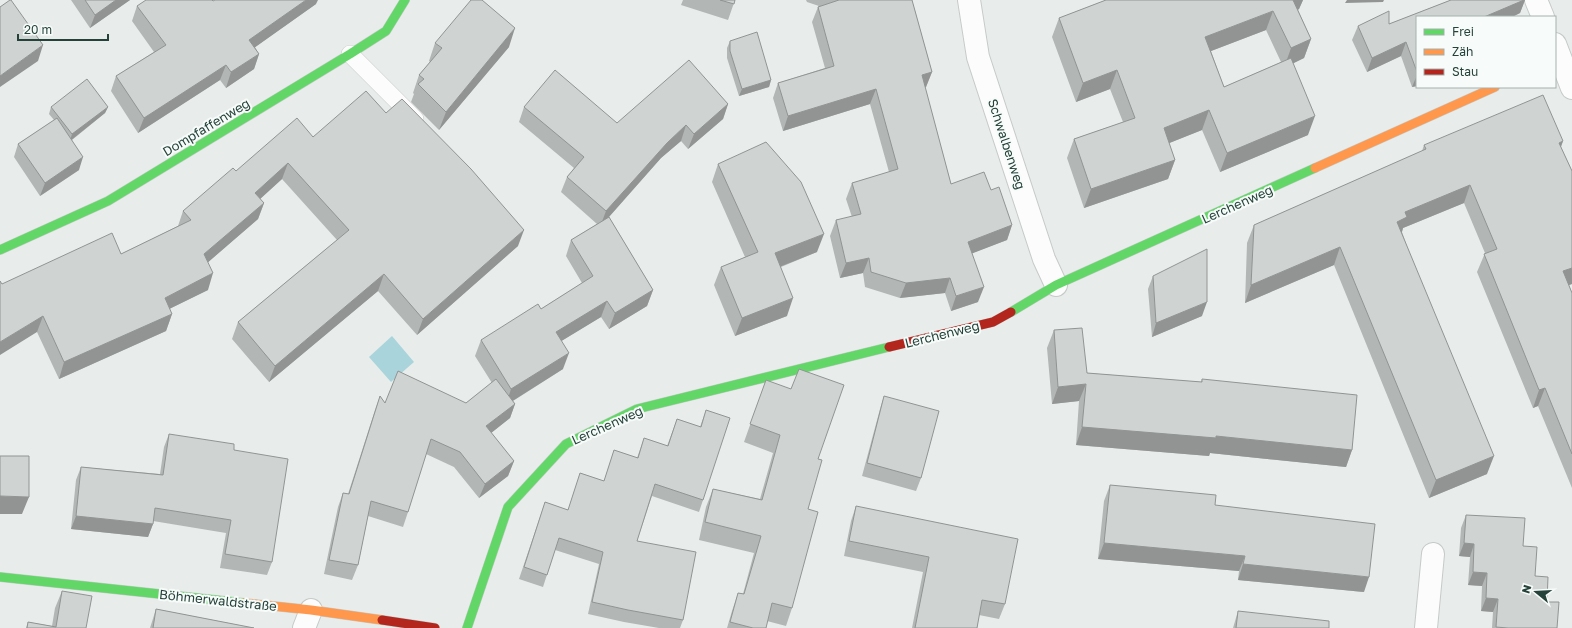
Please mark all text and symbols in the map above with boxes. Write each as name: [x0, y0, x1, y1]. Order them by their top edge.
scale bar: [18, 16, 108, 42]
legend: [1416, 16, 1556, 88]
text: 20 m: [24, 22, 52, 37]
text: Frei: [1452, 24, 1474, 39]
text: Zäh: [1452, 44, 1473, 59]
text: Stau: [1452, 64, 1478, 79]
street label: Dompfaffenweg: [159, 95, 253, 159]
street label: Schwalbenweg: [985, 97, 1029, 191]
street label: Lerchenweg: [1199, 181, 1275, 227]
street label: Lerchenweg: [903, 317, 981, 351]
street label: Lerchenweg: [569, 402, 645, 448]
north arrow: [1516, 572, 1556, 612]
text: N: [1519, 583, 1533, 595]
street label: Böhmerwaldstraße: [158, 586, 278, 614]

